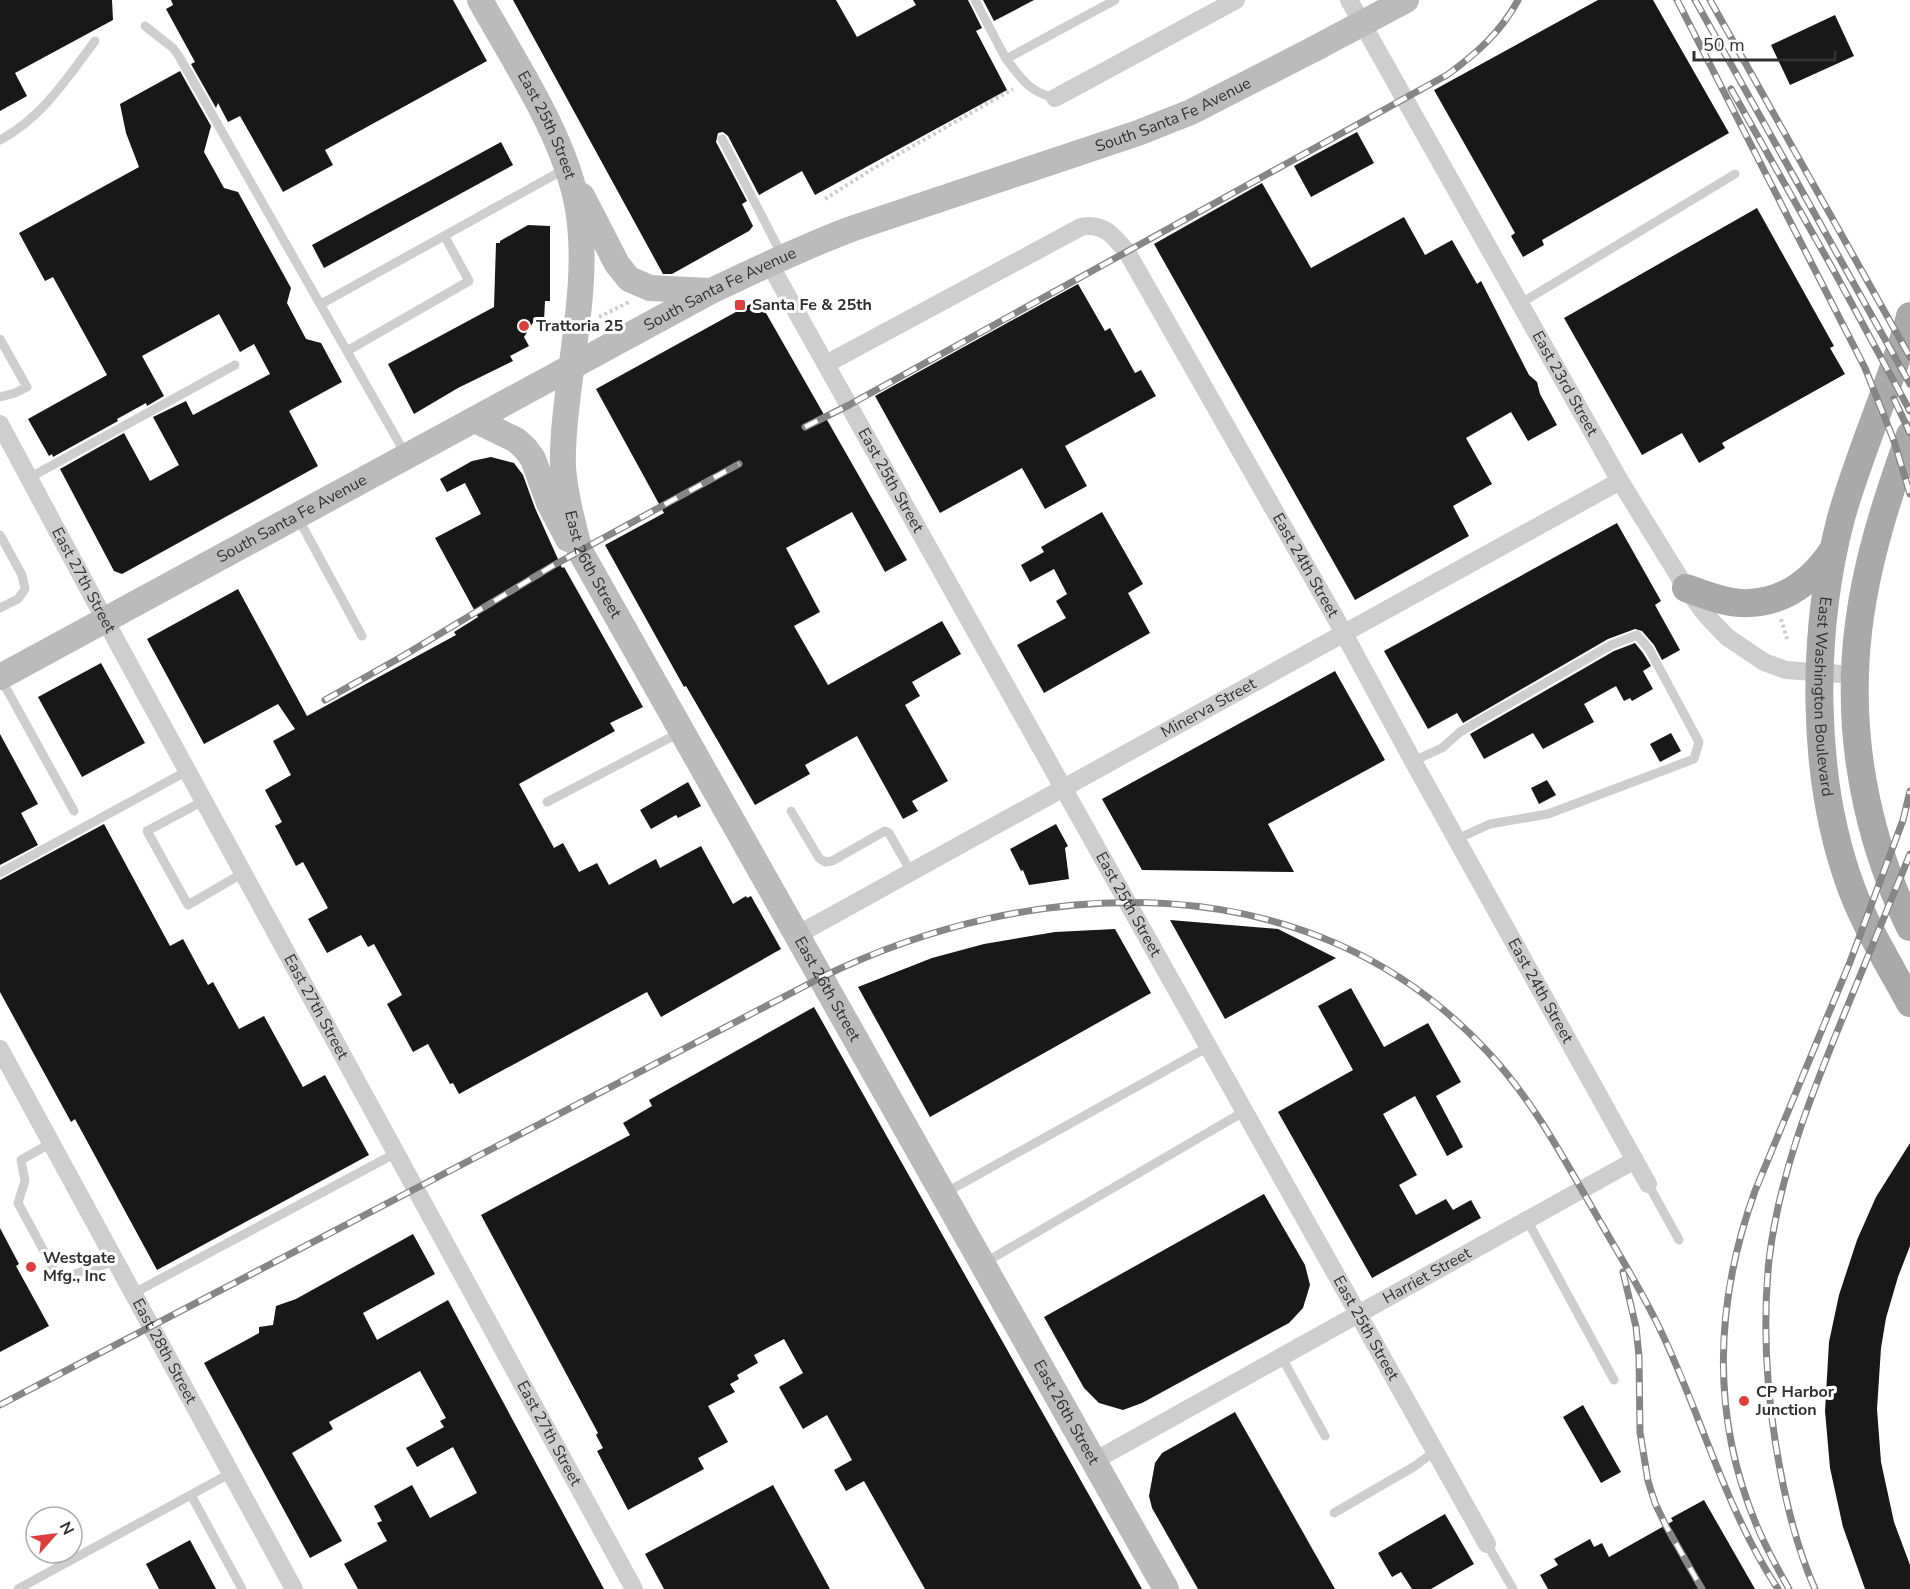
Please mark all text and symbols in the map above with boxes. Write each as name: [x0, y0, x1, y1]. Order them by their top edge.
scale bar: [1694, 24, 1835, 62]
text: 50 m: [1703, 33, 1745, 57]
street label: East 25th Street: [512, 67, 581, 182]
street label: South Santa Fe Avenue: [1092, 72, 1255, 158]
street label: South Santa Fe Avenue: [640, 242, 800, 336]
place label: Santa Fe & 25th: [752, 294, 872, 316]
marker: Santa Fe & 25th: [733, 298, 747, 312]
place label: Trattoria 25: [536, 315, 623, 337]
marker: Trattoria 25: [517, 319, 531, 333]
street label: East 23rd Street: [1527, 327, 1603, 440]
street label: East 25th Street: [853, 424, 929, 537]
street label: South Santa Fe Avenue: [213, 469, 371, 568]
street label: East 26th Street: [559, 508, 627, 622]
street label: East 24th Street: [1267, 509, 1344, 622]
street label: East 27th Street: [46, 523, 121, 637]
street label: East Washington Boulevard: [1808, 595, 1838, 798]
street label: Minerva Street: [1157, 673, 1260, 743]
street label: East 25th Street: [1090, 848, 1167, 961]
street label: East 26th Street: [789, 933, 866, 1046]
street label: East 24th Street: [1503, 934, 1579, 1047]
street label: East 27th Street: [279, 950, 354, 1064]
street label: Harriet Street: [1379, 1242, 1475, 1309]
place label: Westgate Mfg., Inc: [43, 1247, 116, 1287]
marker: Westgate Mfg., Inc: [24, 1260, 38, 1274]
street label: East 25th Street: [1328, 1272, 1404, 1385]
street label: East 28th Street: [127, 1295, 202, 1408]
street label: East 26th Street: [1028, 1356, 1105, 1469]
street label: East 27th Street: [511, 1377, 587, 1490]
place label: CP Harbor Junction: [1755, 1381, 1835, 1421]
marker: CP Harbor Junction: [1737, 1394, 1751, 1408]
north arrow: [24, 1505, 84, 1565]
text: N: [54, 1518, 79, 1539]

